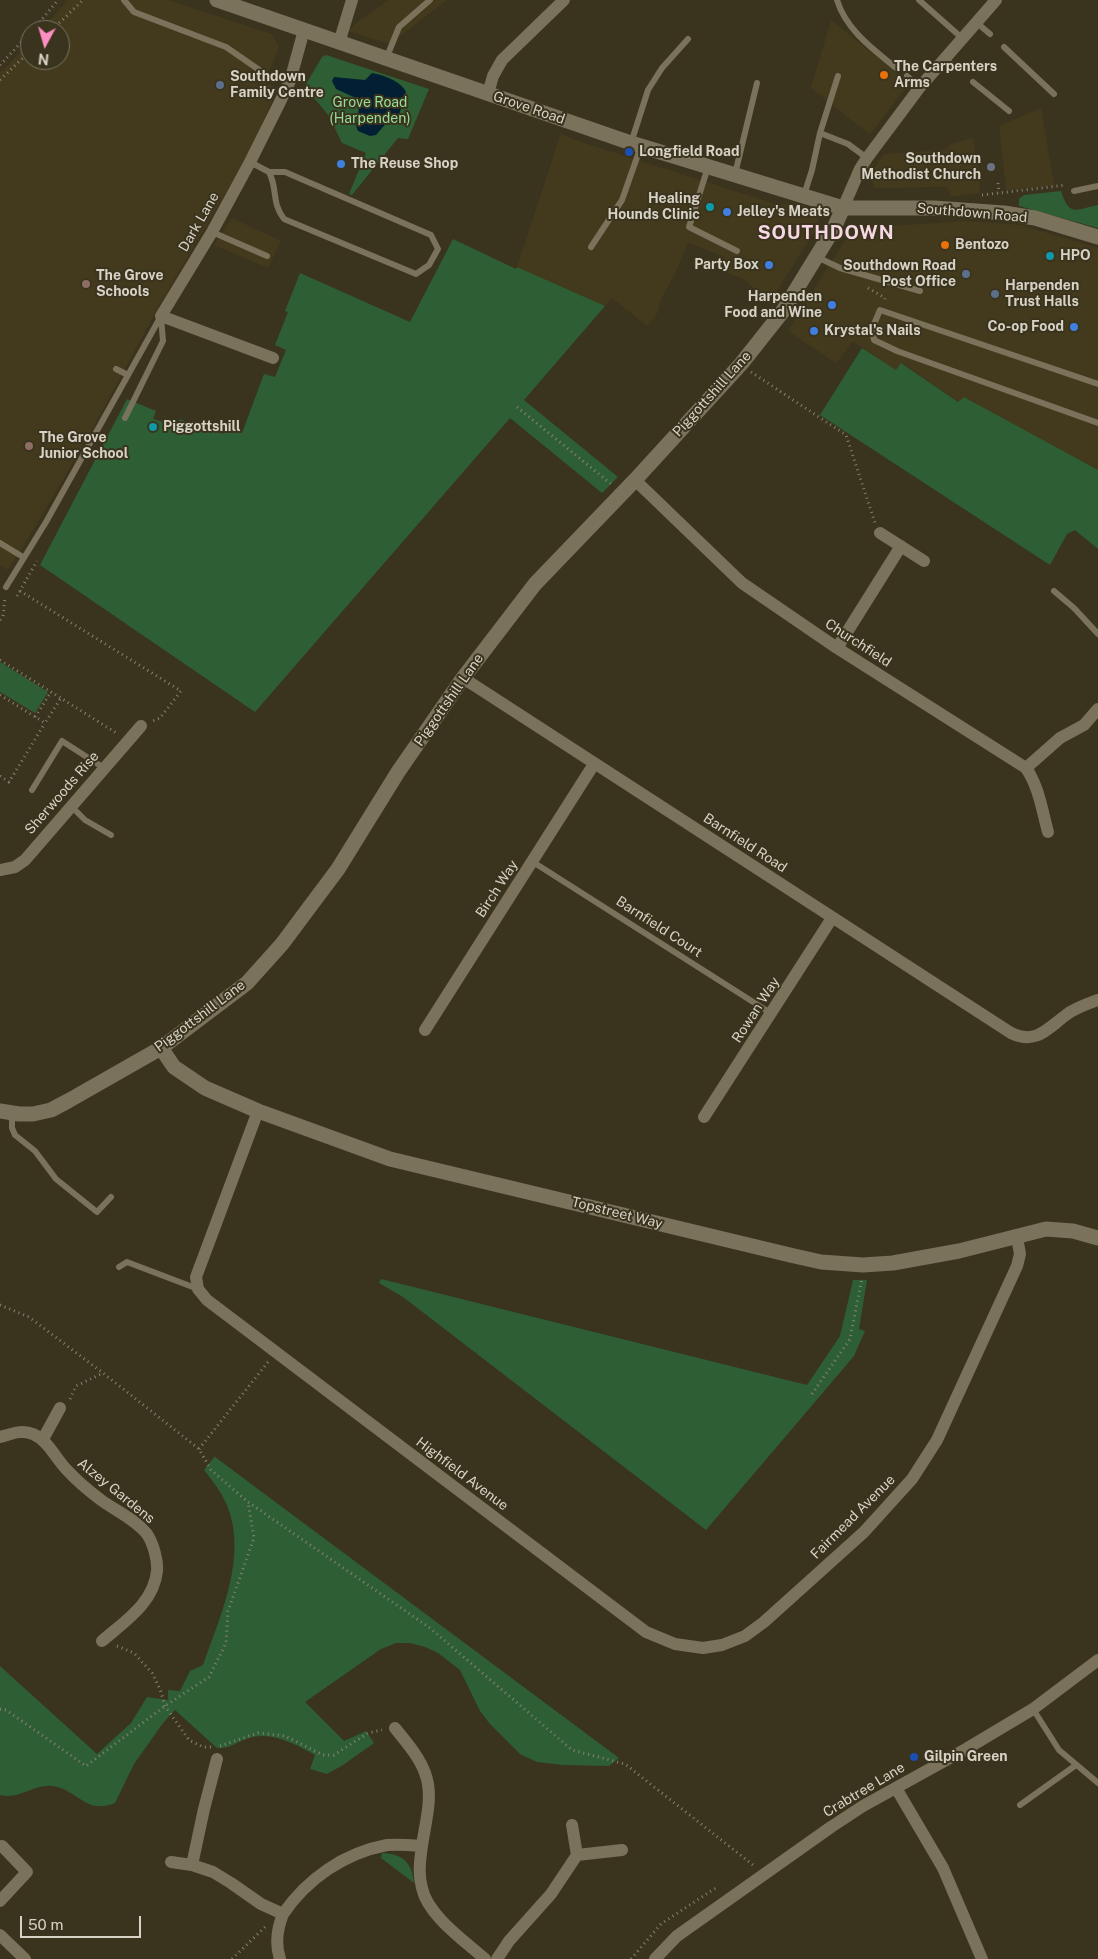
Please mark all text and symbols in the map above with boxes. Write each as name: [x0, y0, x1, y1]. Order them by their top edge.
north arrow: [20, 20, 70, 70]
text: N: [37, 50, 50, 67]
place label: The Carpenters Arms: [894, 59, 997, 92]
place label: Southdown Family Centre: [230, 69, 324, 102]
marker: The Carpenters Arms: [878, 69, 890, 81]
marker: Southdown Family Centre: [214, 79, 226, 91]
street label: Grove Road: [491, 88, 567, 128]
park label: Grove Road (Harpenden): [329, 95, 411, 128]
place label: Longfield Road: [639, 144, 740, 160]
marker: Longfield Road: [623, 146, 635, 158]
place label: Southdown Methodist Church: [861, 151, 981, 184]
place label: The Reuse Shop: [351, 156, 458, 172]
marker: The Reuse Shop: [335, 158, 347, 170]
marker: Southdown Methodist Church: [985, 161, 997, 173]
street label: Dark Lane: [175, 189, 223, 255]
place label: Healing Hounds Clinic: [608, 191, 700, 223]
street label: Southdown Road: [916, 200, 1028, 226]
marker: Healing Hounds Clinic: [704, 201, 716, 213]
place label: Jelley's Meats: [737, 204, 830, 220]
marker: Jelley's Meats: [721, 206, 733, 218]
district label: SOUTHDOWN: [756, 222, 896, 244]
place label: Bentozo: [955, 237, 1009, 253]
marker: Bentozo: [939, 239, 951, 251]
place label: HPO: [1060, 248, 1091, 264]
marker: HPO: [1044, 250, 1056, 262]
place label: Party Box: [694, 257, 759, 273]
place label: Southdown Road Post Office: [843, 258, 956, 290]
marker: Party Box: [763, 259, 775, 271]
place label: The Grove Schools: [96, 268, 164, 300]
marker: Southdown Road Post Office: [960, 268, 972, 280]
marker: The Grove Schools: [80, 278, 92, 290]
place label: Harpenden Trust Halls: [1005, 278, 1079, 310]
marker: Harpenden Trust Halls: [989, 288, 1001, 300]
place label: Harpenden Food and Wine: [724, 289, 822, 322]
marker: Harpenden Food and Wine: [826, 299, 838, 311]
place label: Co-op Food: [987, 319, 1064, 335]
marker: Co-op Food: [1068, 321, 1080, 333]
place label: Krystal's Nails: [824, 323, 921, 339]
marker: Krystal's Nails: [808, 325, 820, 337]
street label: Piggottshill Lane: [669, 348, 755, 440]
place label: Piggottshill: [163, 419, 241, 435]
marker: Piggottshill: [147, 421, 159, 433]
place label: The Grove Junior School: [39, 430, 128, 462]
marker: The Grove Junior School: [23, 440, 35, 452]
street label: Churchfield: [822, 615, 894, 671]
street label: Piggottshill Lane: [411, 650, 487, 750]
street label: Sherwoods Rise: [21, 748, 103, 838]
street label: Barnfield Road: [700, 810, 790, 876]
street label: Birch Way: [472, 857, 522, 921]
street label: Barnfield Court: [613, 893, 705, 961]
street label: Rowan Way: [729, 974, 783, 1046]
street label: Piggottshill Lane: [151, 976, 249, 1056]
street label: Topstreet Way: [570, 1194, 664, 1232]
street label: Highfield Avenue: [412, 1434, 512, 1514]
street label: Alzey Gardens: [74, 1455, 158, 1527]
street label: Fairmead Avenue: [807, 1471, 899, 1563]
place label: Gilpin Green: [924, 1749, 1008, 1765]
marker: Gilpin Green: [908, 1751, 920, 1763]
street label: Crabtree Lane: [820, 1759, 908, 1821]
scale bar: [22, 1906, 144, 1938]
text: 50 m: [28, 1916, 63, 1933]

